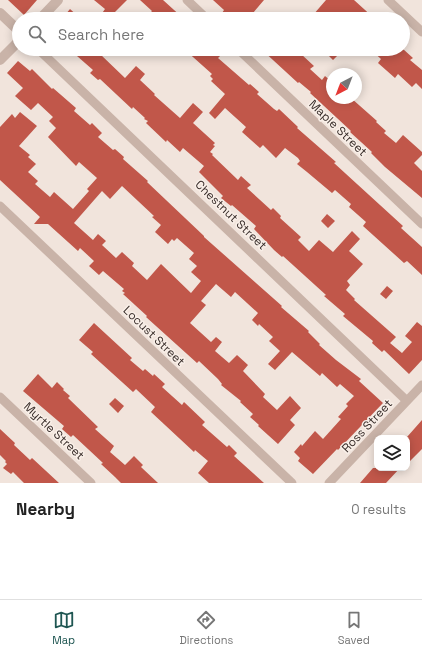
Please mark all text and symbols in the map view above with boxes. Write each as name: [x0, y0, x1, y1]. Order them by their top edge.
search box: [12, 12, 410, 56]
icon: search: [26, 23, 48, 45]
text: Search here: [58, 25, 144, 44]
north arrow: [326, 68, 362, 104]
street label: Maple Street: [306, 96, 370, 160]
street label: Chestnut Street: [192, 177, 270, 253]
street label: Locust Street: [120, 302, 188, 370]
street label: Ross Street: [338, 396, 396, 456]
street label: Myrtle Street: [20, 399, 88, 463]
map controls: [374, 435, 410, 471]
button: layers: [374, 435, 410, 471]
text: Nearby: [16, 498, 75, 520]
text: 0 results: [351, 501, 406, 518]
tab: Map: [52, 609, 75, 647]
tab: Directions: [179, 609, 233, 647]
tab: Saved: [338, 609, 370, 647]

